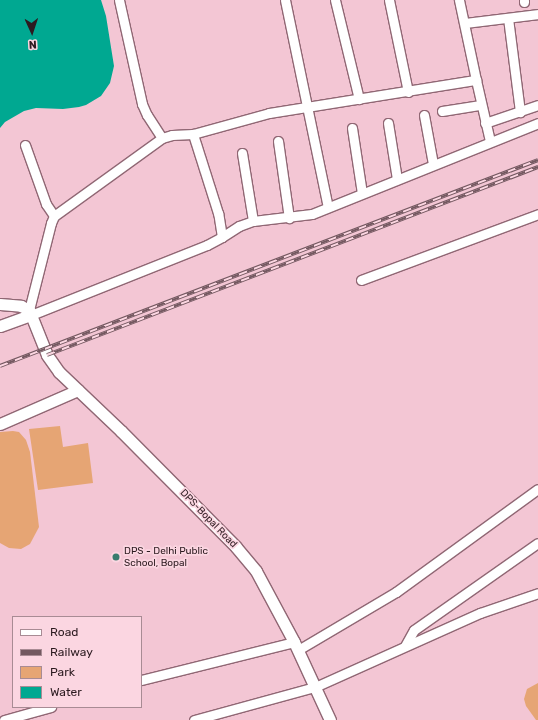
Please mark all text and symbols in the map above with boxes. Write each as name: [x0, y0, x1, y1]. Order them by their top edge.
north arrow: [12, 12, 52, 52]
text: N: [28, 38, 37, 51]
street label: DPS-Bopal Road: [177, 487, 239, 551]
place label: DPS - Delhi Public School, Bopal: [124, 545, 208, 568]
marker: DPS - Delhi Public School, Bopal: [111, 552, 121, 562]
legend: [12, 616, 142, 708]
text: Road: [50, 625, 78, 639]
text: Railway: [50, 645, 93, 659]
text: Park: [50, 665, 75, 679]
text: Water: [50, 685, 82, 699]

